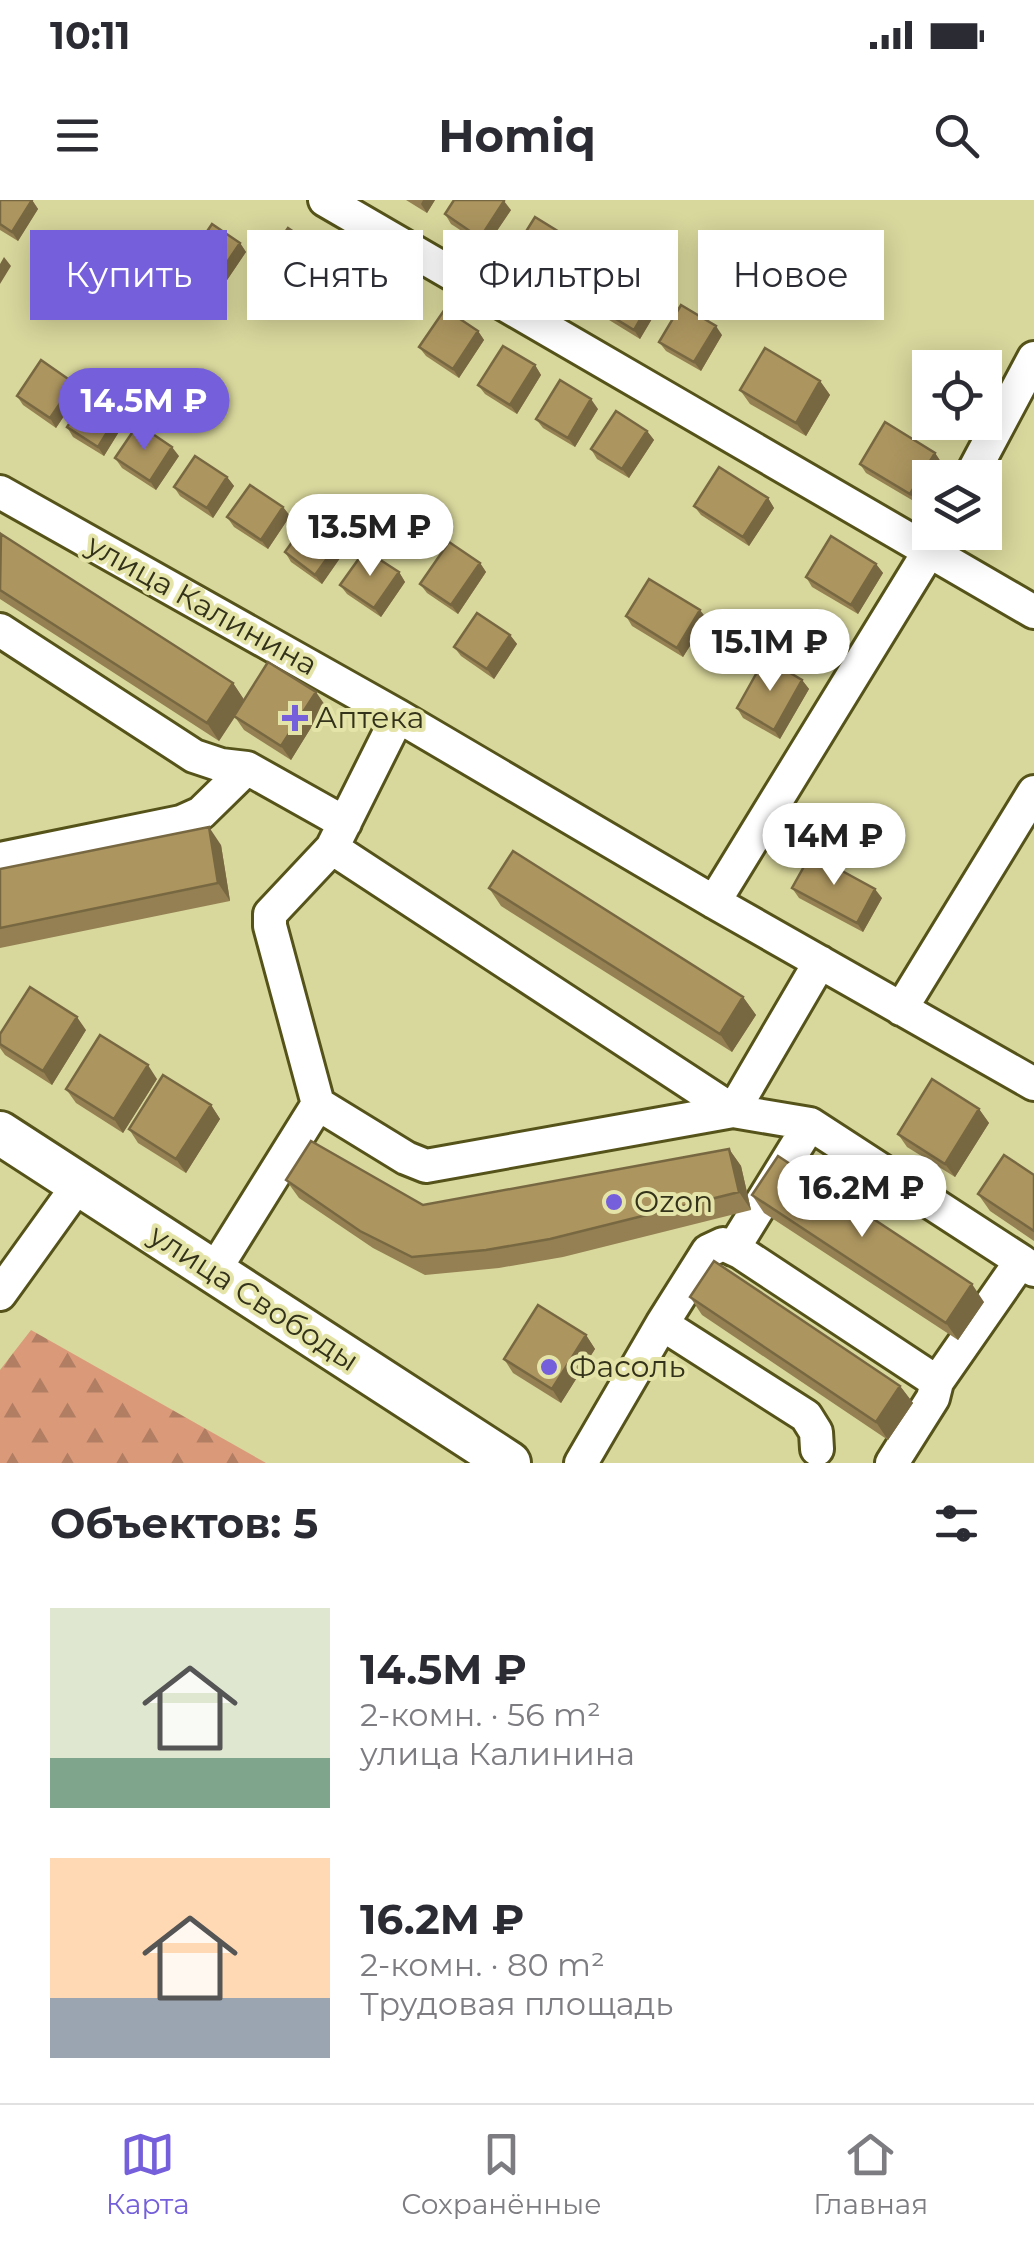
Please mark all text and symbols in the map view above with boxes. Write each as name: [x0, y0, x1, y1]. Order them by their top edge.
text: 10:11: [50, 12, 130, 59]
icon: menu: [50, 108, 105, 163]
text: Homiq: [438, 108, 596, 163]
icon: search: [929, 108, 984, 163]
chip: Купить: [30, 230, 227, 320]
chip: Снять: [247, 230, 423, 320]
chip: Фильтры: [443, 230, 678, 320]
chip: Новое: [698, 230, 884, 320]
map controls: [912, 350, 1002, 550]
button: locate: [912, 350, 1002, 440]
pin: 14.5M ₽: [52, 368, 236, 453]
text: 14.5M ₽: [80, 381, 208, 420]
button: layers: [912, 460, 1002, 550]
pin: 13.5M ₽: [278, 494, 462, 579]
text: 13.5M ₽: [308, 507, 432, 546]
street label: улица Калинина: [80, 525, 324, 683]
pin: 15.1M ₽: [678, 609, 862, 694]
text: 15.1M ₽: [712, 622, 828, 661]
place label: Аптека: [315, 699, 424, 736]
marker: Аптека: [284, 707, 306, 729]
pin: 14M ₽: [764, 803, 904, 888]
text: 14M ₽: [784, 816, 884, 855]
pin: 16.2M ₽: [770, 1155, 954, 1240]
text: 16.2M ₽: [799, 1168, 925, 1207]
place label: Ozon: [634, 1183, 713, 1220]
marker: Ozon: [603, 1191, 625, 1213]
street label: улица Свободы: [142, 1216, 366, 1379]
place label: Фасоль: [569, 1348, 685, 1385]
marker: Фасоль: [538, 1356, 560, 1378]
icon: filters: [929, 1496, 984, 1551]
text: Объектов: 5: [50, 1497, 318, 1549]
text: 14.5M ₽: [360, 1643, 527, 1695]
icon: home: [130, 1648, 250, 1768]
text: 2-комн. · 56 m²: [360, 1695, 601, 1734]
text: улица Калинина: [360, 1734, 635, 1773]
text: 16.2M ₽: [360, 1893, 524, 1945]
icon: home: [130, 1898, 250, 2018]
text: 2-комн. · 80 m²: [360, 1945, 605, 1984]
text: Трудовая площадь: [360, 1984, 673, 2023]
tab: Карта: [106, 2127, 190, 2221]
tab: Сохранённые: [401, 2127, 602, 2221]
tab: Главная: [813, 2127, 928, 2221]

